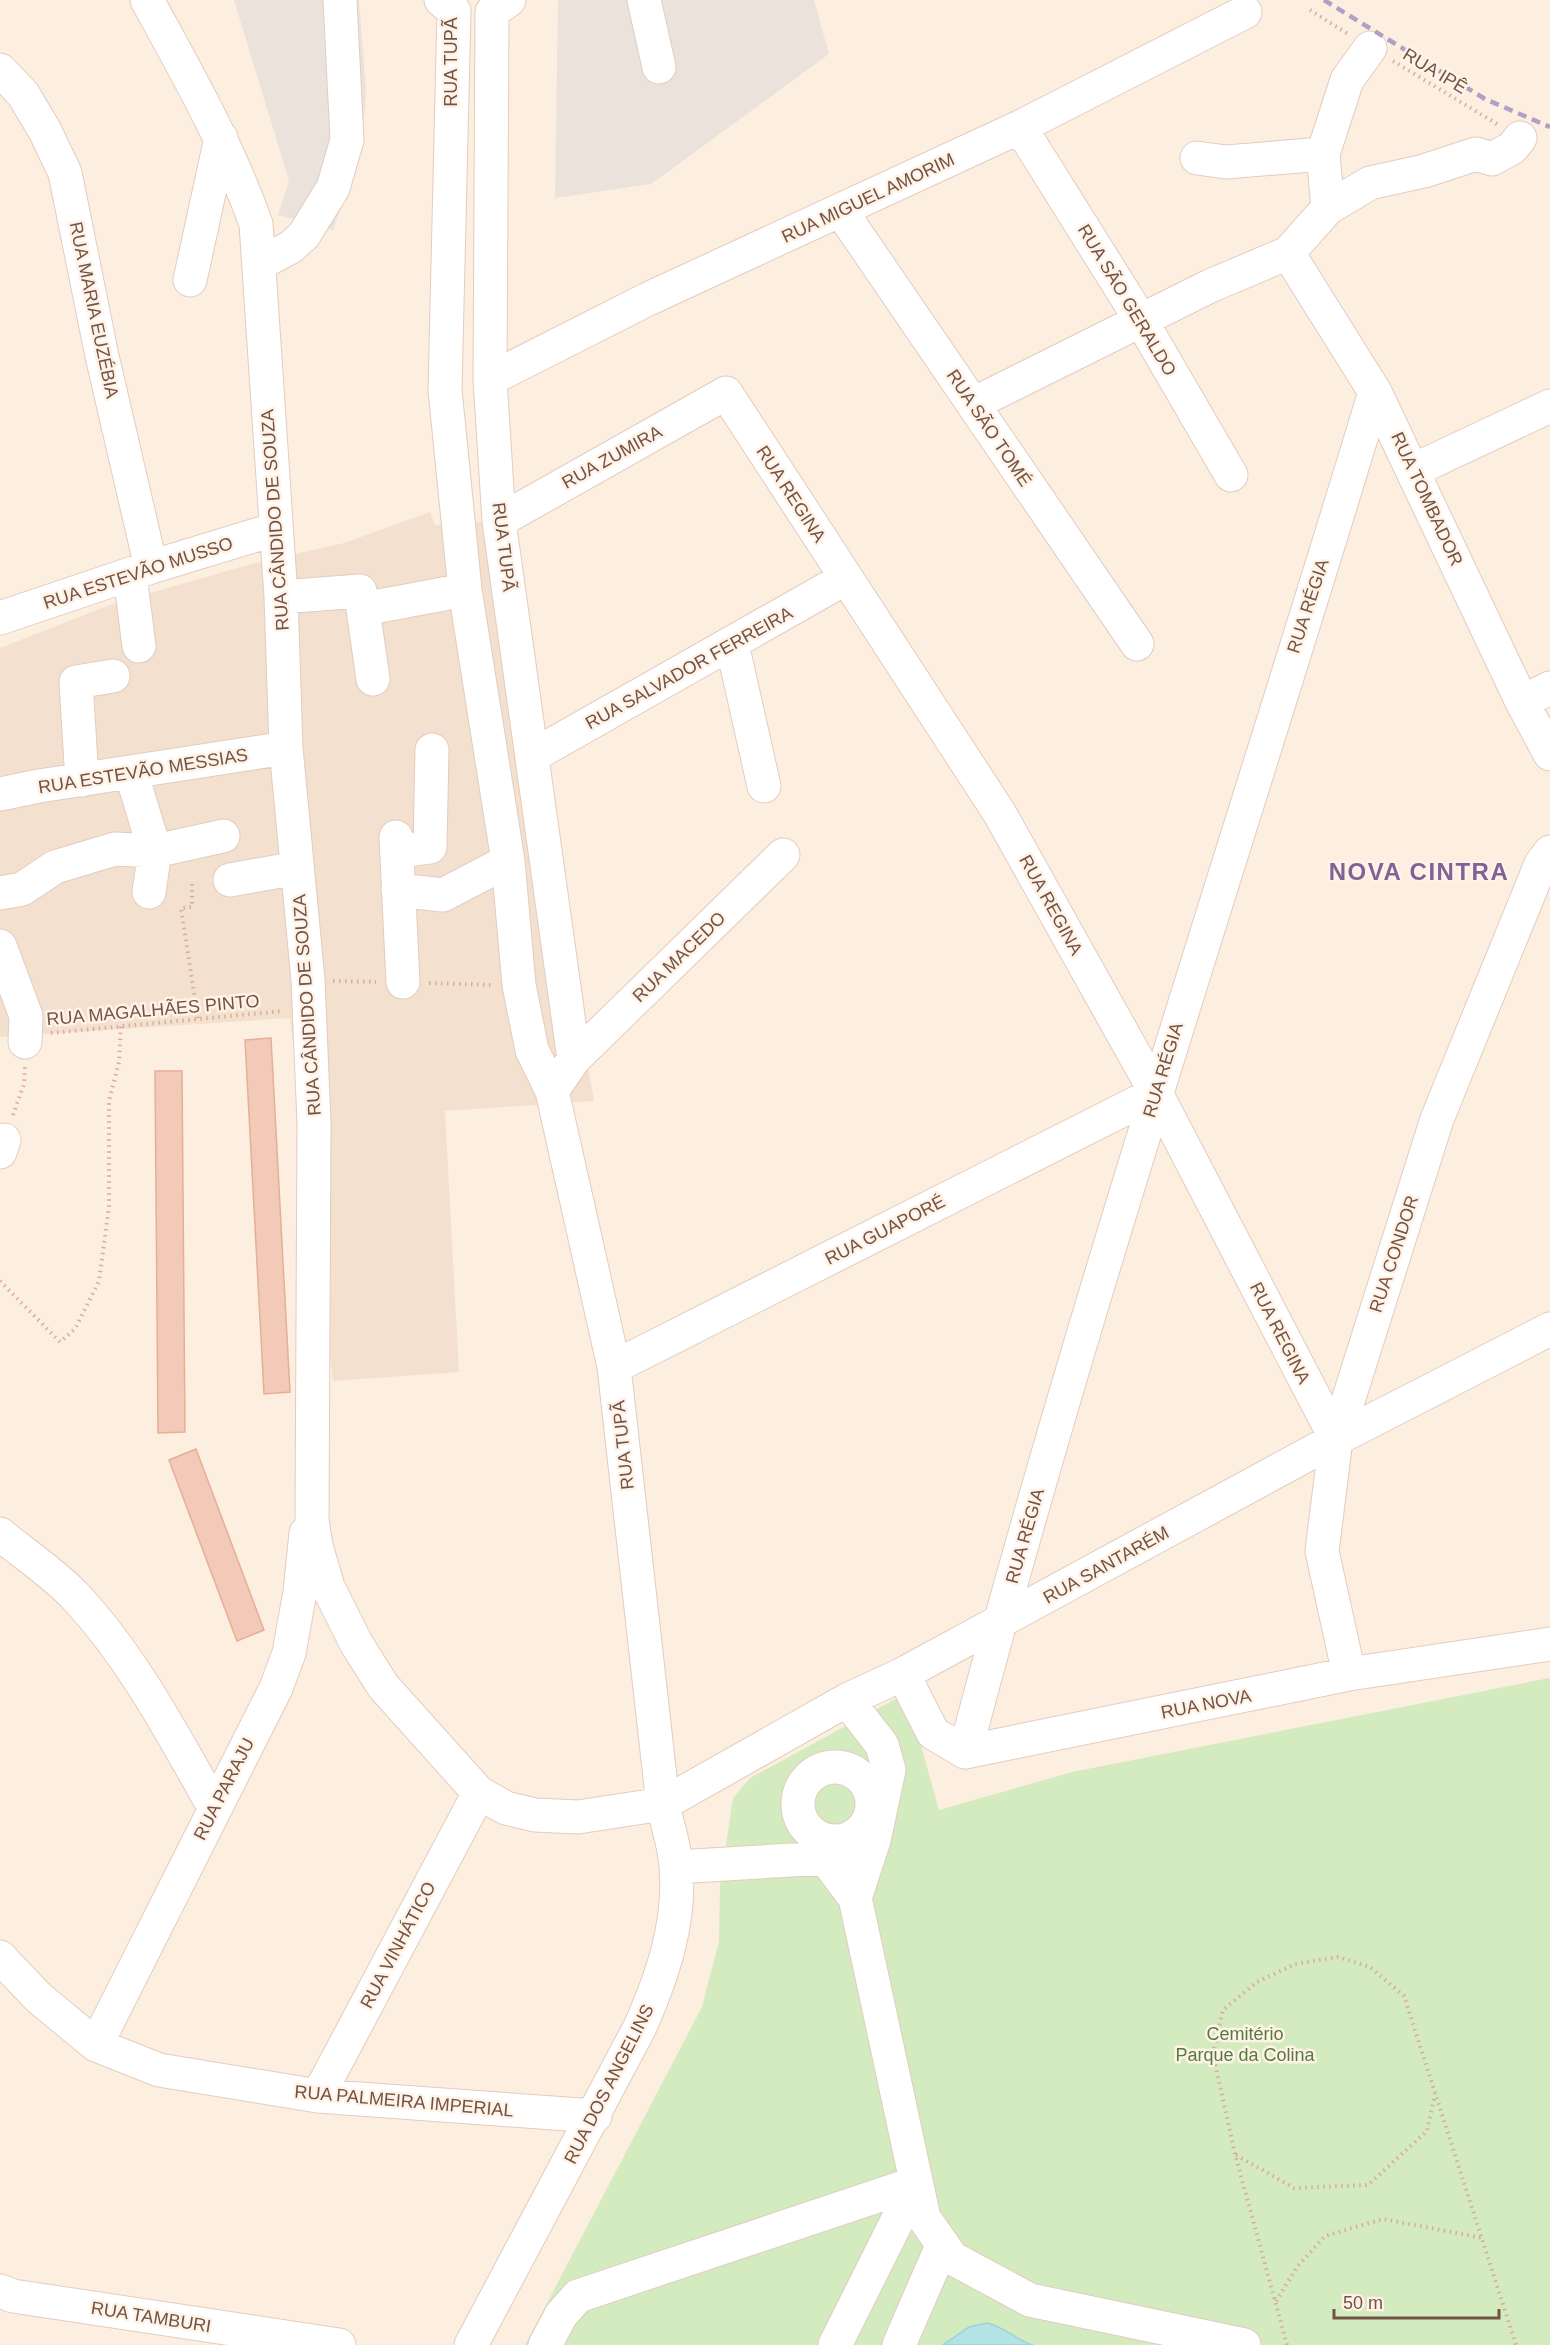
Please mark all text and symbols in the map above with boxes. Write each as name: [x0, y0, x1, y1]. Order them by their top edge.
street label: RUA TUPÃ: [440, 17, 461, 107]
street label: RUA IPÊ: [1399, 44, 1471, 98]
street label: RUA MIGUEL AMORIM: [778, 149, 958, 247]
street label: RUA MARIA EUZÉBIA: [66, 220, 122, 400]
street label: RUA SÃO GERALDO: [1074, 220, 1181, 379]
street label: RUA SÃO TOMÉ: [943, 365, 1036, 490]
street label: RUA CÂNDIDO DE SOUZA: [257, 409, 293, 631]
street label: RUA ZUMIRA: [559, 421, 665, 493]
street label: RUA TOMBADOR: [1387, 429, 1467, 569]
street label: RUA REGINA: [752, 442, 830, 546]
street label: RUA TUPÃ: [489, 501, 520, 593]
street label: RUA ESTEVÃO MUSSO: [40, 532, 235, 613]
street label: RUA RÉGIA: [1283, 556, 1333, 656]
street label: RUA SALVADOR FERREIRA: [582, 603, 796, 733]
street label: RUA ESTEVÃO MESSIAS: [37, 744, 249, 797]
street label: RUA REGINA: [1015, 852, 1087, 958]
district label: NOVA CINTRA: [1329, 858, 1509, 885]
street label: RUA CÂNDIDO DE SOUZA: [289, 894, 325, 1116]
street label: RUA MACEDO: [629, 908, 729, 1006]
street label: RUA MAGALHÃES PINTO: [46, 990, 260, 1029]
street label: RUA RÉGIA: [1139, 1020, 1187, 1120]
street label: RUA GUAPORÉ: [822, 1191, 948, 1269]
street label: RUA CONDOR: [1366, 1193, 1422, 1315]
street label: RUA REGINA: [1246, 1279, 1314, 1387]
street label: RUA TUPÃ: [607, 1399, 638, 1491]
street label: RUA RÉGIA: [1002, 1486, 1048, 1586]
street label: RUA SANTARÉM: [1040, 1522, 1172, 1608]
street label: RUA NOVA: [1159, 1685, 1253, 1723]
street label: RUA PARAJU: [190, 1735, 258, 1843]
street label: RUA VINHÁTICO: [356, 1878, 440, 2012]
street label: RUA DOS ANGELINS: [560, 2001, 658, 2167]
park label: Cemitério Parque da Colina: [1175, 2024, 1316, 2065]
street label: RUA PALMEIRA IMPERIAL: [294, 2081, 514, 2121]
scale bar: [1334, 2282, 1499, 2320]
text: 50 m: [1343, 2293, 1383, 2313]
street label: RUA TAMBURI: [90, 2298, 212, 2336]

